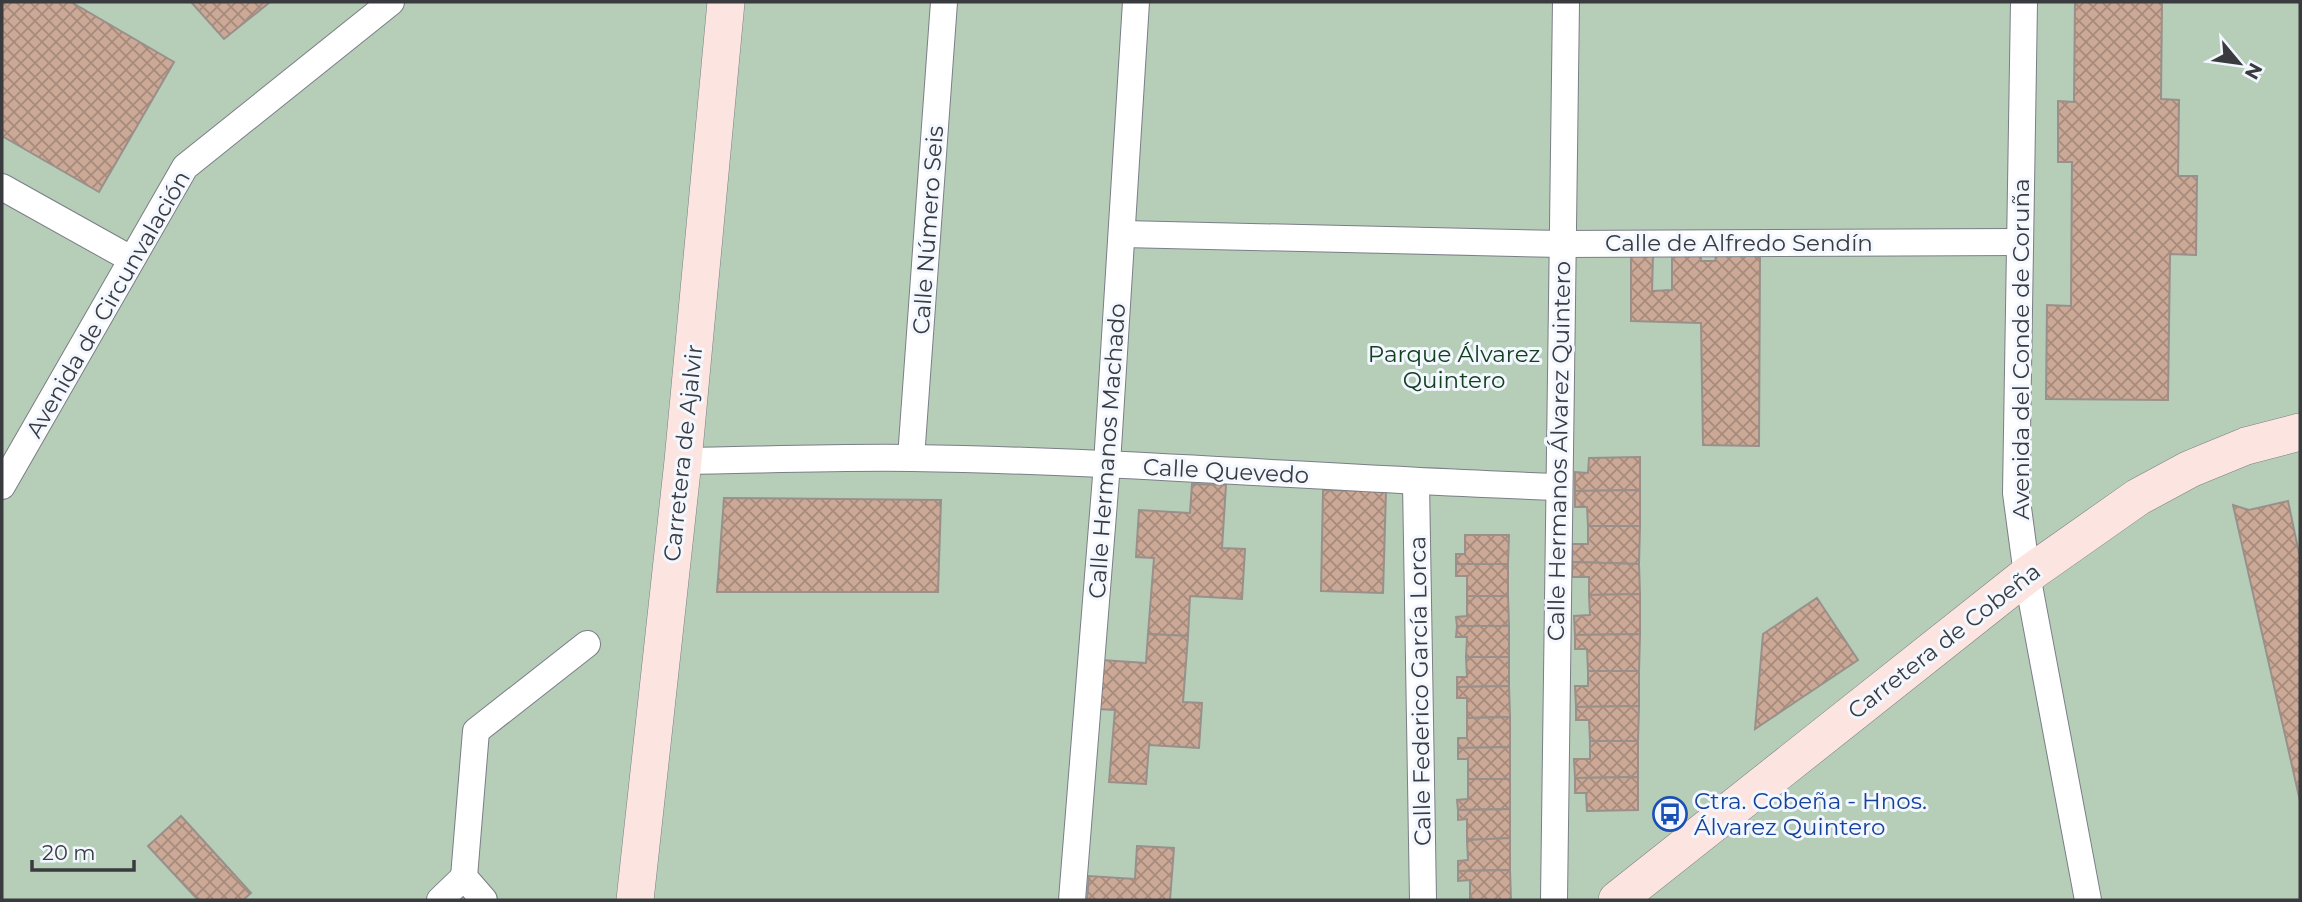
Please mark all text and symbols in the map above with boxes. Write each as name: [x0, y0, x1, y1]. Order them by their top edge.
north arrow: [2204, 28, 2274, 98]
text: N: [2240, 59, 2267, 83]
street label: Calle Número Seis: [907, 125, 949, 335]
street label: Avenida de Circunvalación: [20, 165, 196, 443]
street label: Avenida del Conde de Coruña: [2007, 178, 2035, 520]
street label: Calle de Alfredo Sendín: [1605, 229, 1873, 257]
street label: Calle Hermanos Álvarez Quintero: [1542, 261, 1576, 641]
street label: Calle Hermanos Machado: [1083, 302, 1131, 600]
park label: Parque Álvarez Quintero: [1368, 340, 1540, 394]
street label: Carretera de Ajalvir: [658, 343, 708, 563]
street label: Calle Quevedo: [1142, 453, 1310, 489]
street label: Calle Federico García Lorca: [1403, 536, 1437, 846]
street label: Carretera de Cobeña: [1842, 557, 2046, 725]
place label: Ctra. Cobeña - Hnos. Álvarez Quintero: [1694, 787, 1927, 841]
bus stop icon: Ctra. Cobeña - Hnos. Álvarez Quintero: [1651, 795, 1689, 833]
scale bar: [32, 828, 133, 872]
text: 20 m: [42, 840, 96, 865]

